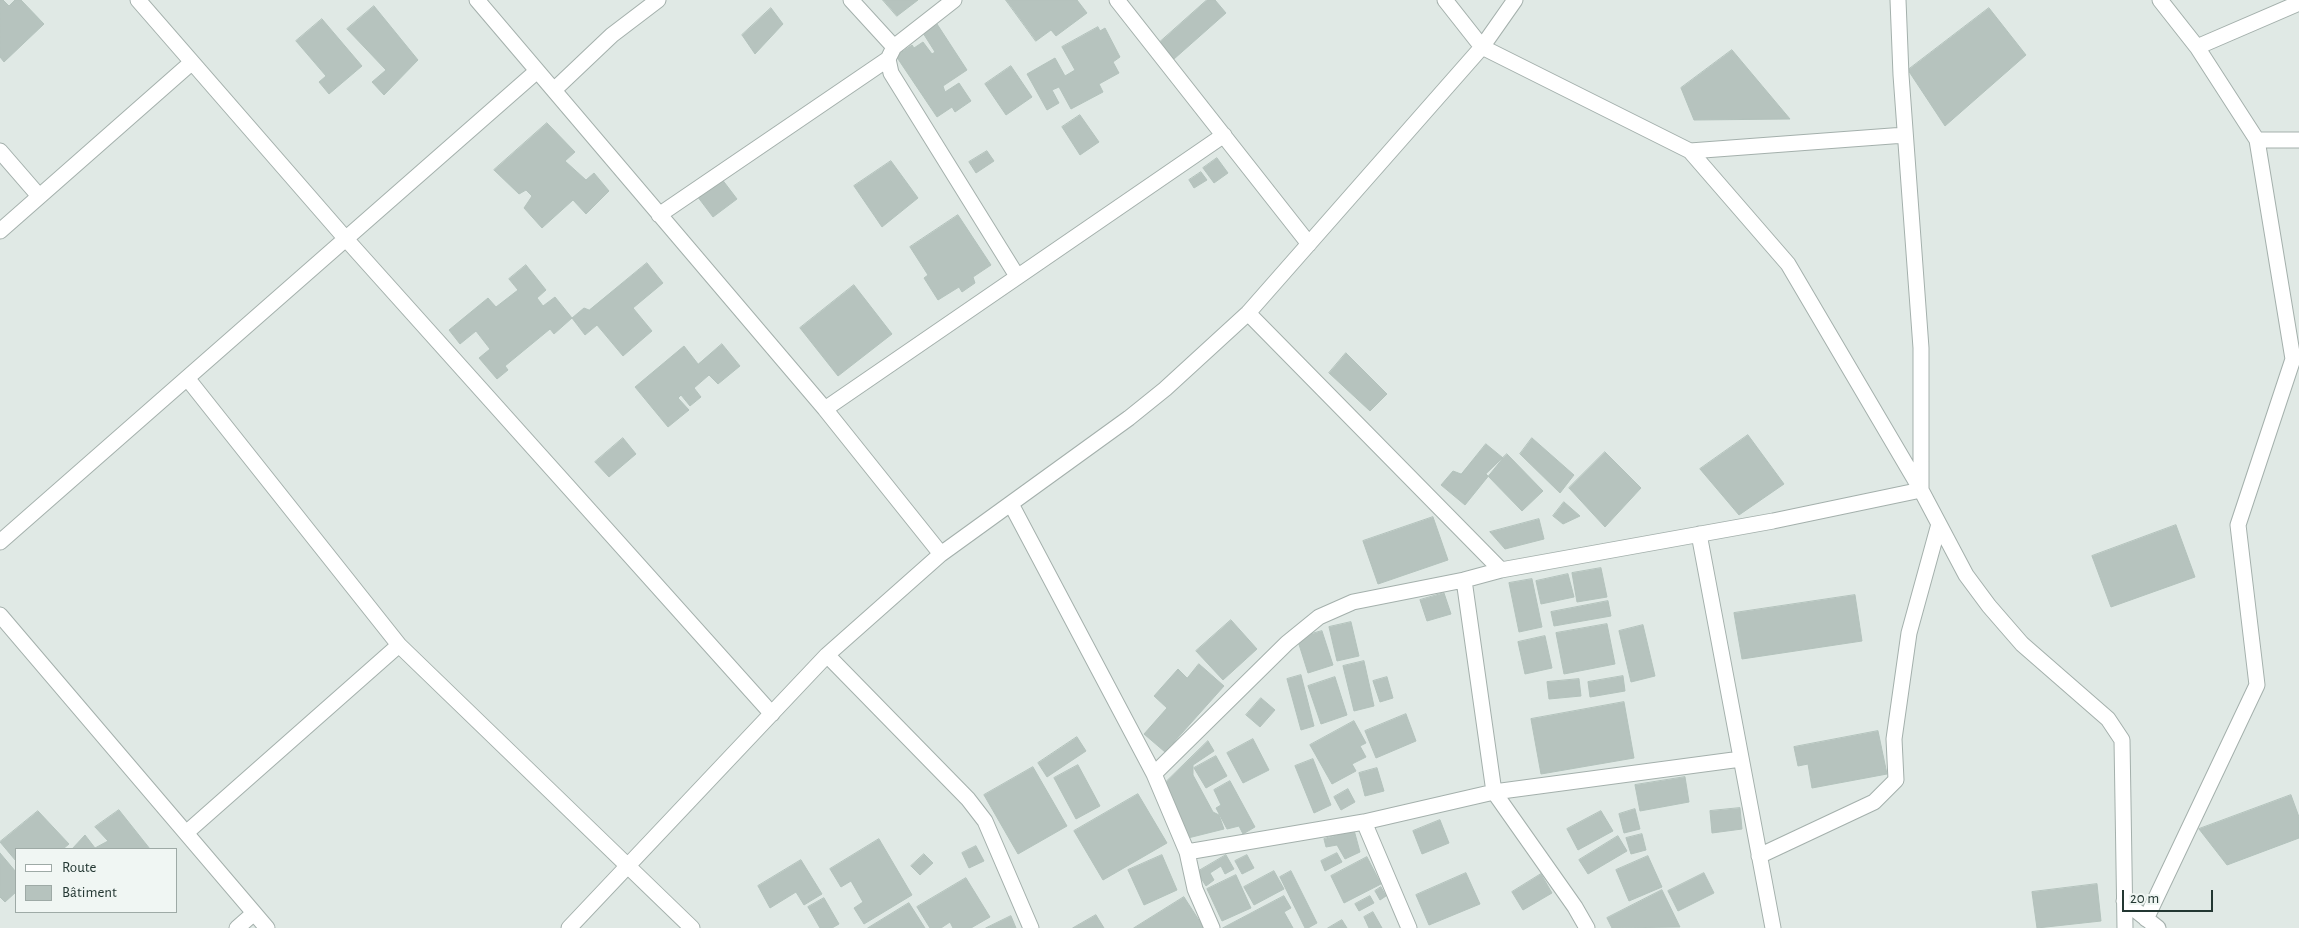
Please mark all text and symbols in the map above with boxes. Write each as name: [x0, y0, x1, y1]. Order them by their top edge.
legend: [15, 848, 178, 913]
text: Route: [62, 860, 96, 875]
scale bar: [2124, 880, 2215, 912]
text: Bâtiment: [62, 885, 117, 900]
text: 20 m: [2130, 891, 2159, 906]

